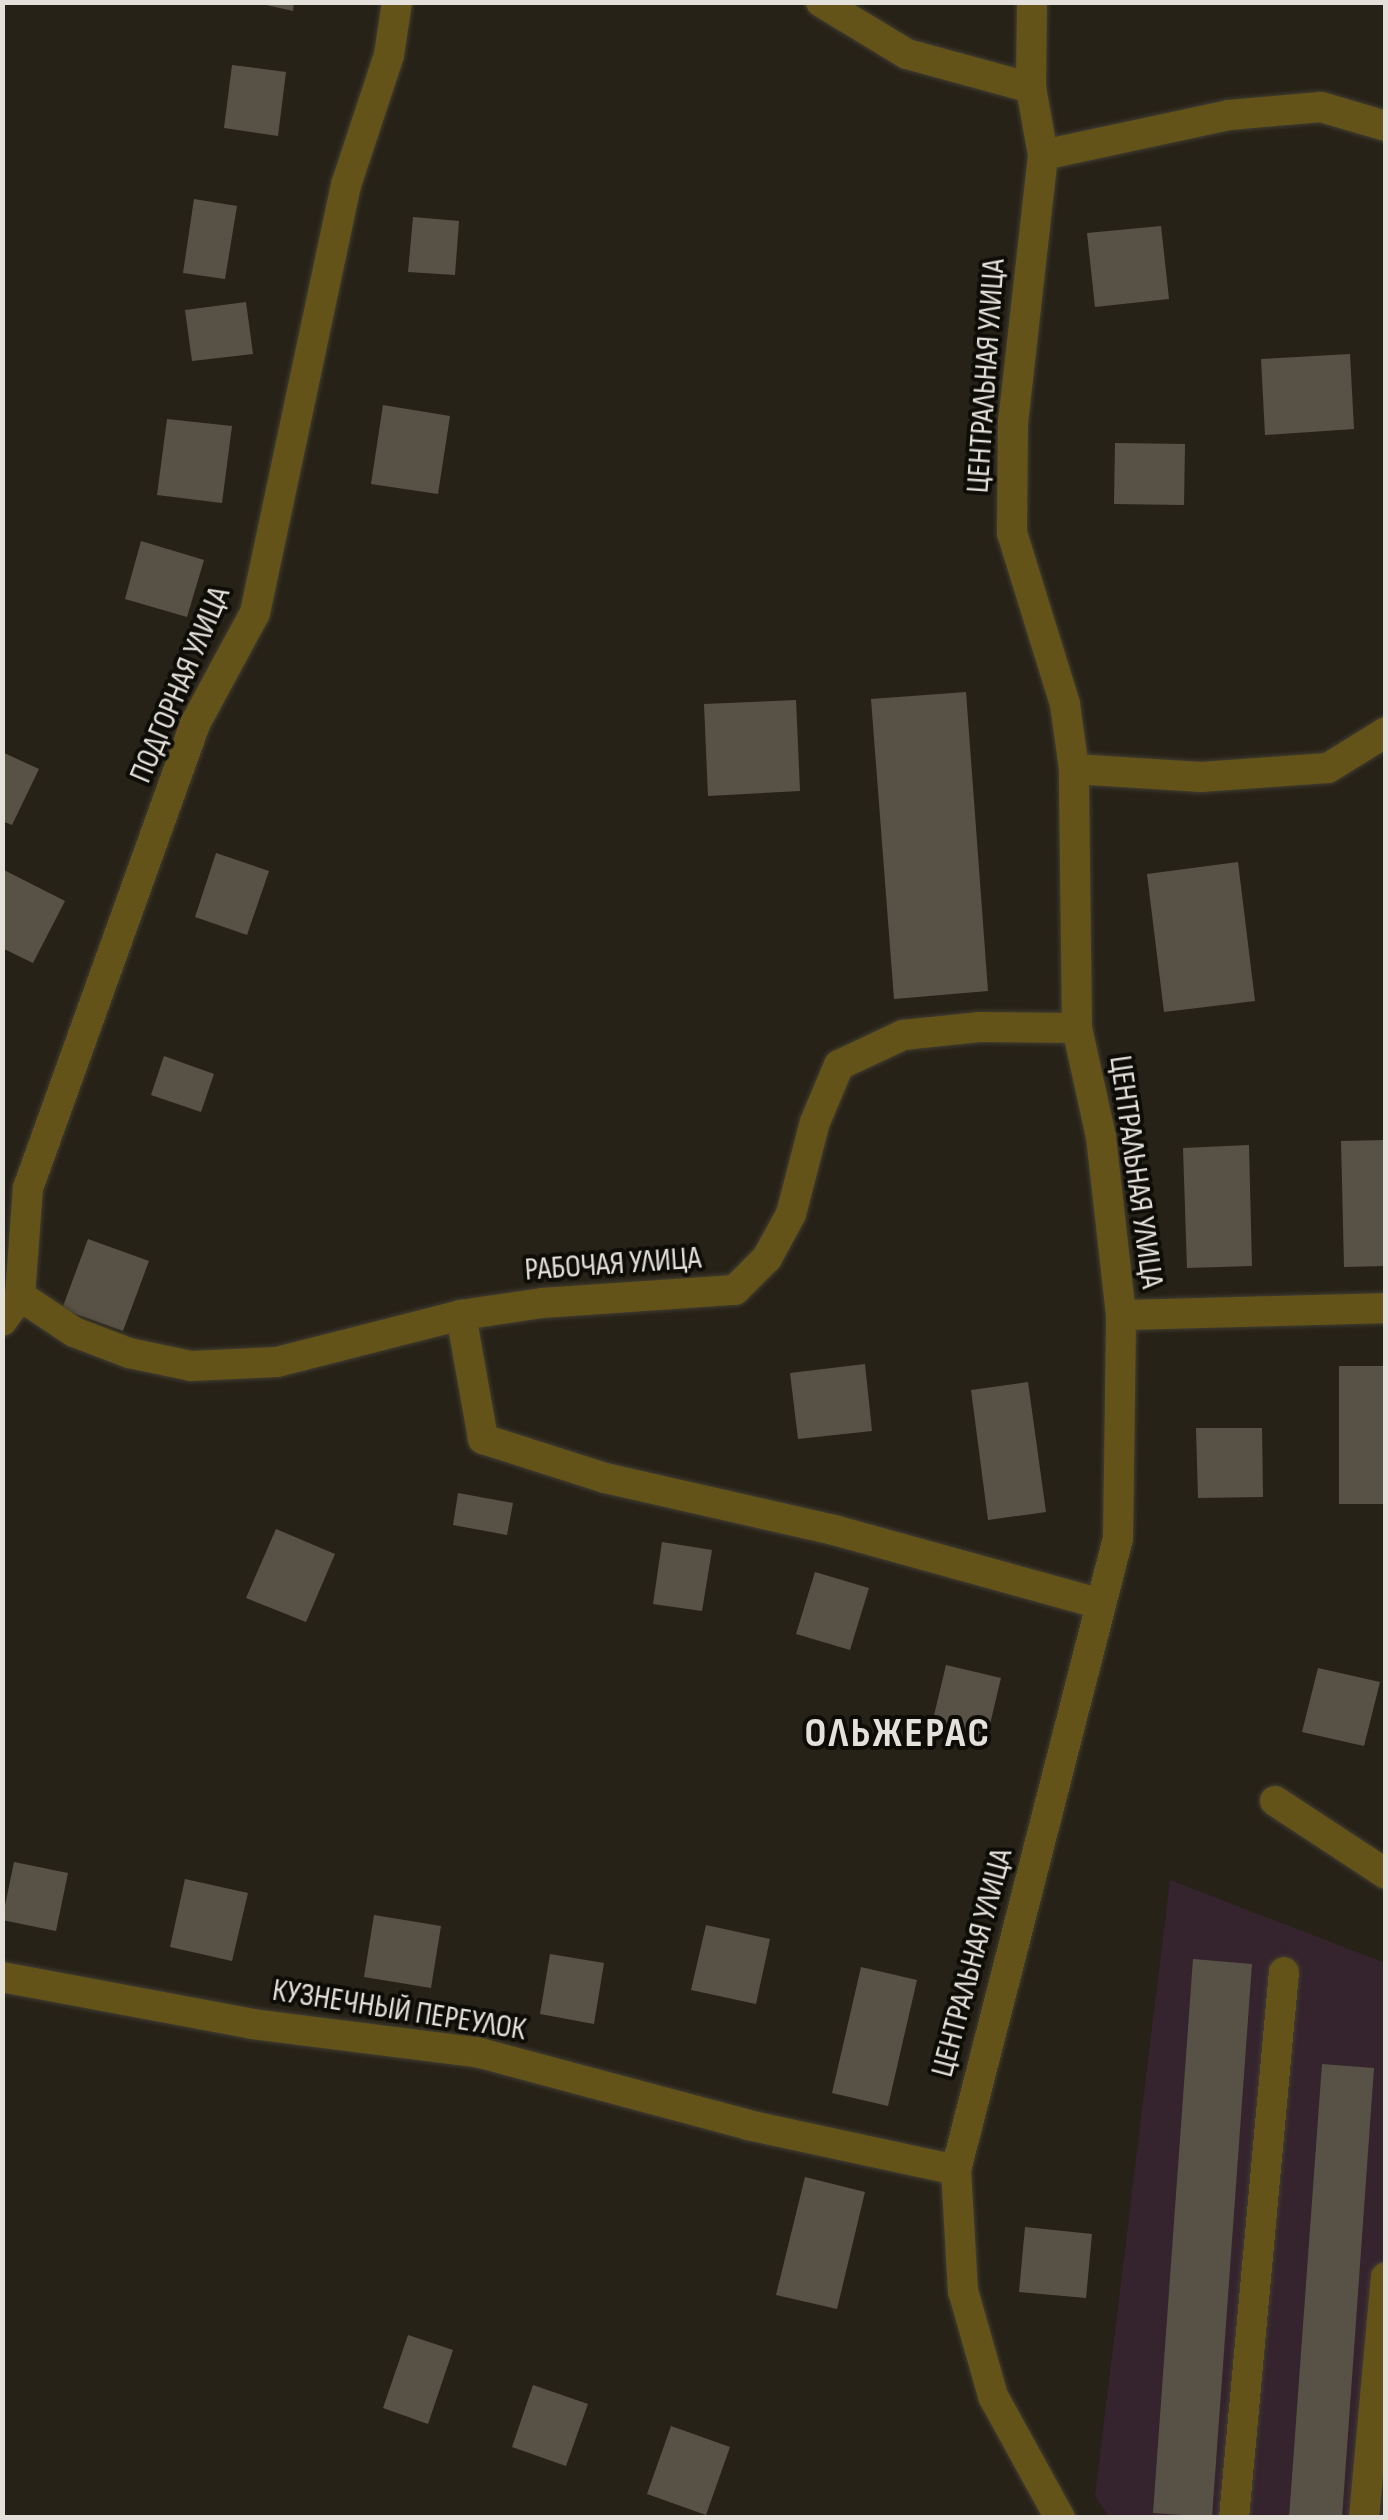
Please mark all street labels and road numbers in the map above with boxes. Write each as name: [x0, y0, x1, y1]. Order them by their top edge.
street label: ЦЕНТРАЛЬНАЯ УЛИЦА: [960, 258, 1014, 494]
street label: ПОДГОРНАЯ УЛИЦА: [122, 581, 240, 789]
street label: ЦЕНТРАЛЬНАЯ УЛИЦА: [1100, 1053, 1170, 1291]
street label: РАБОЧАЯ УЛИЦА: [523, 1240, 703, 1290]
street label: ЦЕНТРАЛЬНАЯ УЛИЦА: [924, 1845, 1022, 2081]
street label: КУЗНЕЧНЫЙ ПЕРЕУЛОК: [270, 1972, 528, 2050]

